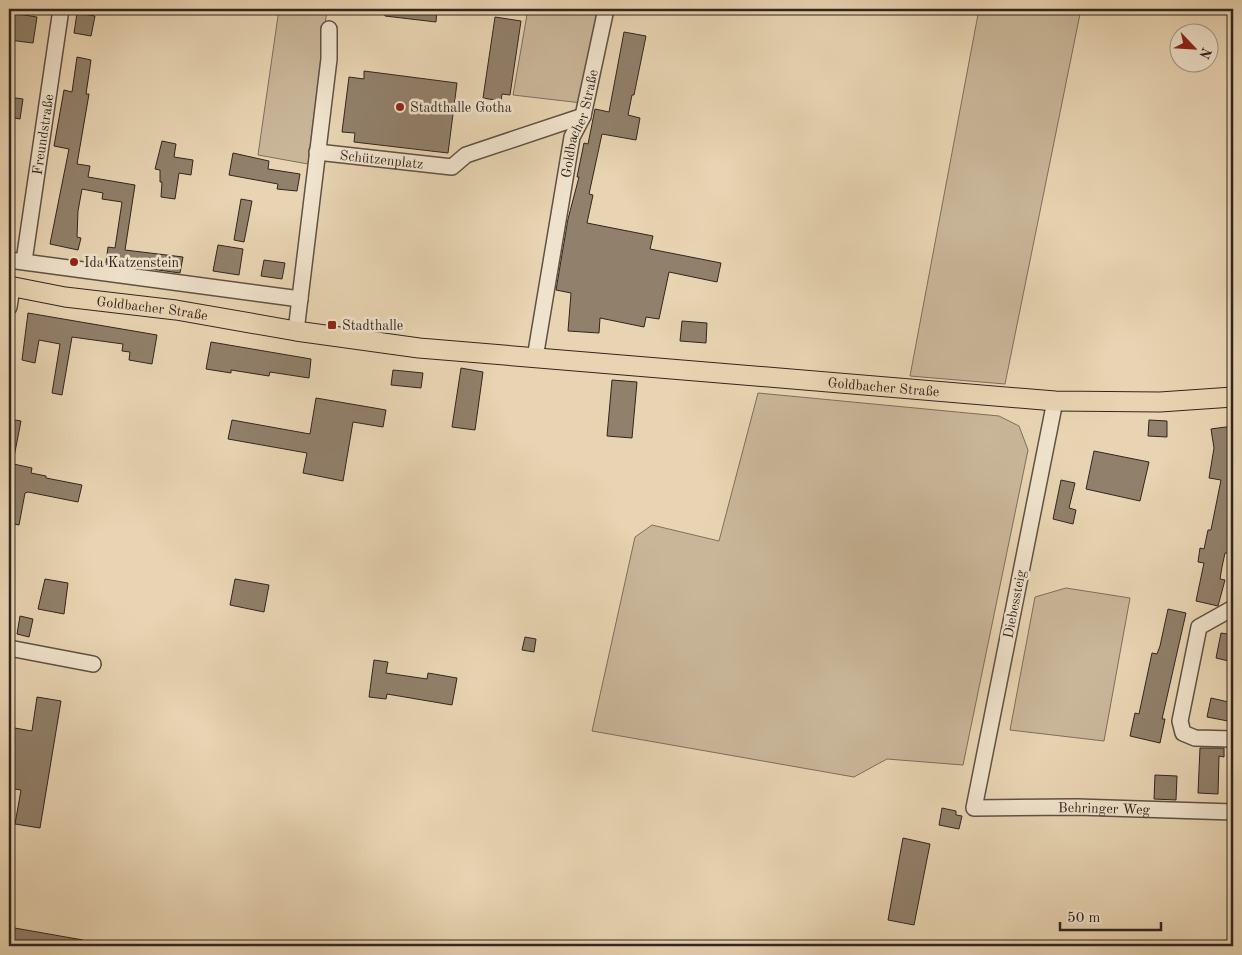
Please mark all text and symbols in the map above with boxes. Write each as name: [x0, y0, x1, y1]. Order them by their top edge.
north arrow: [1170, 22, 1220, 72]
text: N: [1196, 45, 1213, 61]
street label: Goldbacher Straße: [559, 68, 601, 179]
street label: Freundstraße: [31, 93, 56, 176]
marker: Stadthalle Gotha: [394, 101, 406, 113]
place label: Stadthalle Gotha: [410, 101, 512, 115]
street label: Schützenplatz: [339, 149, 424, 172]
marker: Ida Katzenstein: [68, 256, 80, 268]
place label: Ida Katzenstein: [84, 256, 179, 270]
street label: Goldbacher Straße: [96, 295, 209, 323]
marker: Stadthalle: [326, 319, 338, 331]
place label: Stadthalle: [342, 319, 403, 333]
street label: Goldbacher Straße: [827, 376, 940, 399]
street label: Diebessteig: [1001, 568, 1029, 640]
street label: Behringer Weg: [1058, 801, 1151, 817]
scale bar: [1060, 900, 1161, 932]
text: 50 m: [1067, 911, 1101, 926]

